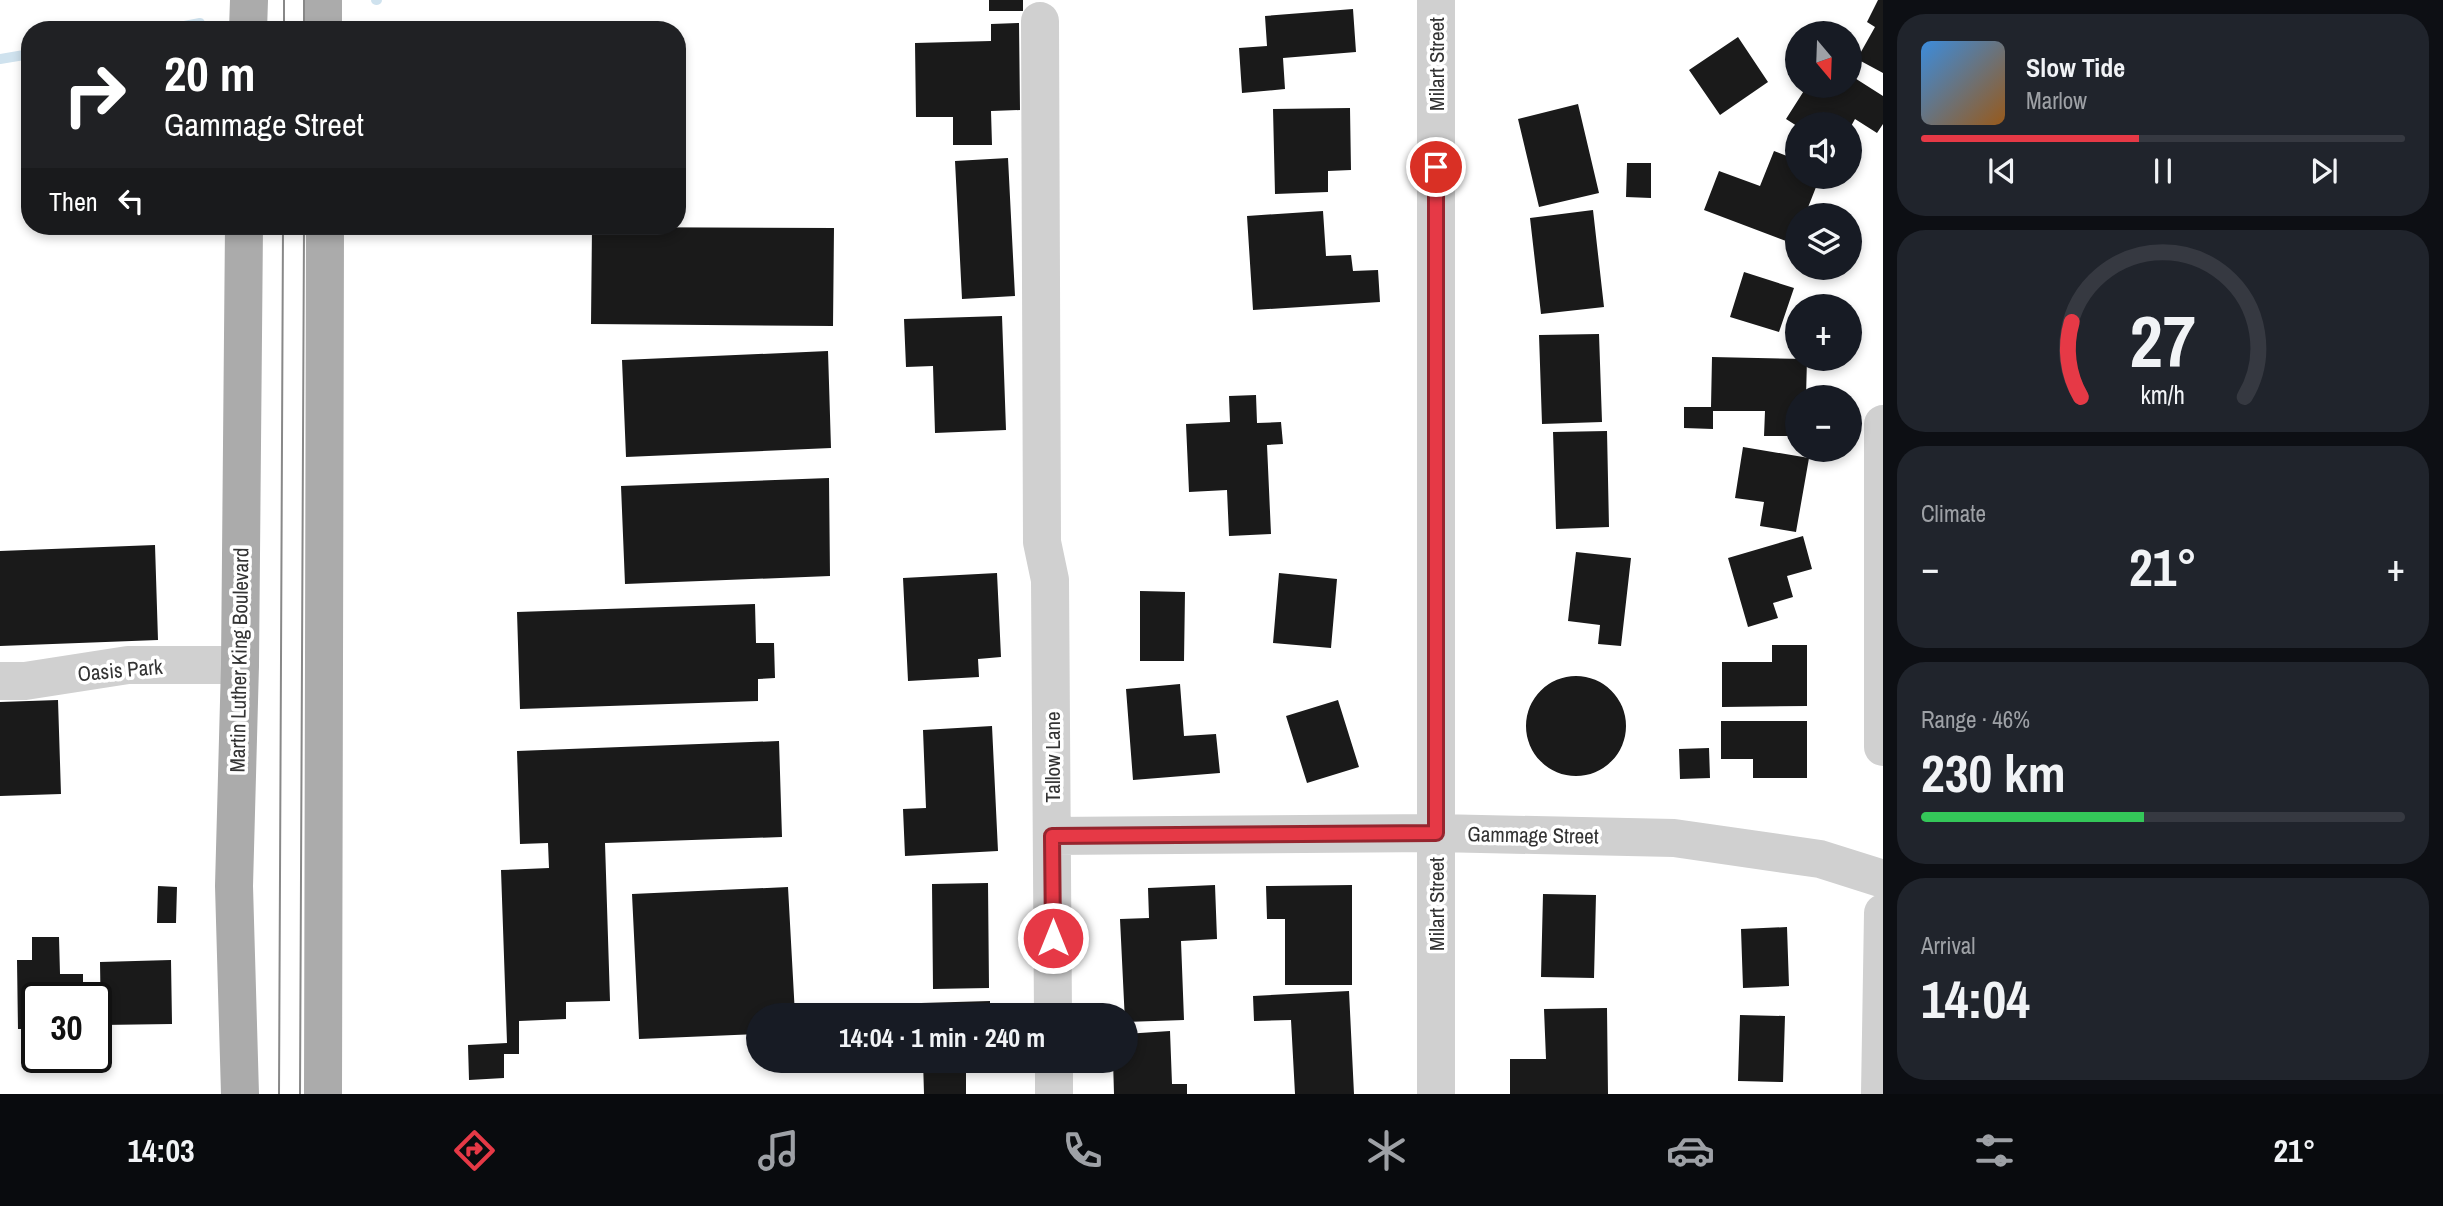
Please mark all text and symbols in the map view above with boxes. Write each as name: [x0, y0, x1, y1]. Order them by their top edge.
street label: Milart Street: [1422, 17, 1451, 111]
north arrow: [1785, 21, 1862, 98]
map controls: [1785, 21, 1862, 462]
text: 20 m: [164, 40, 256, 106]
icon: right: [49, 49, 140, 140]
text: Slow Tide: [2026, 50, 2125, 85]
text: Marlow: [2026, 85, 2087, 116]
text: Gammage Street: [164, 103, 364, 146]
button: sound: [1785, 112, 1862, 189]
pin: [1406, 137, 1466, 197]
icon: arrive: [1417, 148, 1455, 186]
icon: previous: [1983, 152, 2021, 190]
icon: pause: [2144, 152, 2182, 190]
icon: next: [2305, 152, 2343, 190]
icon: left: [112, 182, 150, 220]
text: Then: [49, 184, 98, 219]
button: layers: [1785, 203, 1862, 280]
text: 27: [2130, 292, 2196, 390]
button: +: [1785, 294, 1862, 371]
text: km/h: [2141, 378, 2185, 412]
button: −: [1785, 385, 1862, 462]
text: Climate: [1921, 498, 1986, 529]
text: 21°: [2129, 532, 2197, 602]
text: −: [1921, 542, 1939, 593]
text: +: [2387, 542, 2405, 593]
street label: Martin Luther King Boulevard: [223, 547, 255, 773]
street label: Oasis Park: [76, 652, 164, 688]
text: Range · 46%: [1921, 704, 2030, 735]
street label: Tallow Lane: [1038, 711, 1067, 803]
text: 230 km: [1921, 738, 2066, 808]
street label: Gammage Street: [1467, 819, 1599, 851]
street label: Milart Street: [1422, 857, 1451, 951]
position arrow: [1016, 901, 1090, 975]
text: Arrival: [1921, 930, 1976, 961]
text: 14:04: [1921, 964, 2030, 1034]
speed limit sign: 30: [21, 982, 112, 1073]
text: 14:04 · 1 min · 240 m: [839, 1020, 1045, 1055]
icon: directions: [450, 1126, 499, 1175]
icon: music: [754, 1126, 803, 1175]
icon: phone: [1058, 1126, 1107, 1175]
icon: climate: [1362, 1126, 1411, 1175]
icon: car: [1666, 1126, 1715, 1175]
icon: filters: [1970, 1126, 2019, 1175]
text: 14:03: [127, 1129, 195, 1172]
text: 21°: [2273, 1129, 2315, 1172]

